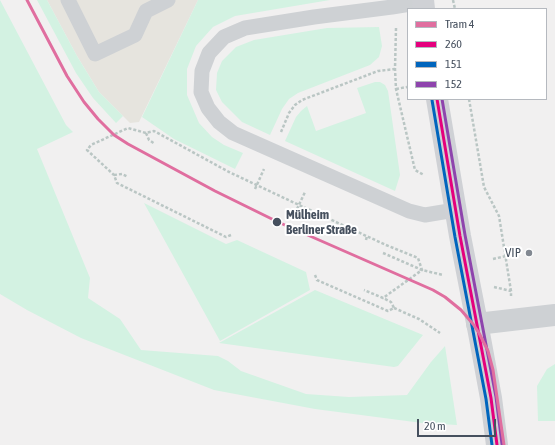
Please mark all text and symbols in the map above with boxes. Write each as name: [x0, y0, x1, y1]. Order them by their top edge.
legend: [407, 8, 547, 100]
text: Tram 4: [445, 17, 474, 31]
text: 260: [445, 37, 462, 51]
text: 151: [445, 57, 462, 71]
text: 152: [445, 77, 462, 91]
place label: Mülheim Berliner Straße: [286, 207, 357, 238]
marker: Mülheim Berliner Straße: [271, 216, 283, 228]
place label: VIP: [505, 245, 521, 261]
marker: VIP: [524, 248, 534, 258]
scale bar: [419, 411, 498, 437]
text: 20 m: [424, 419, 446, 433]

